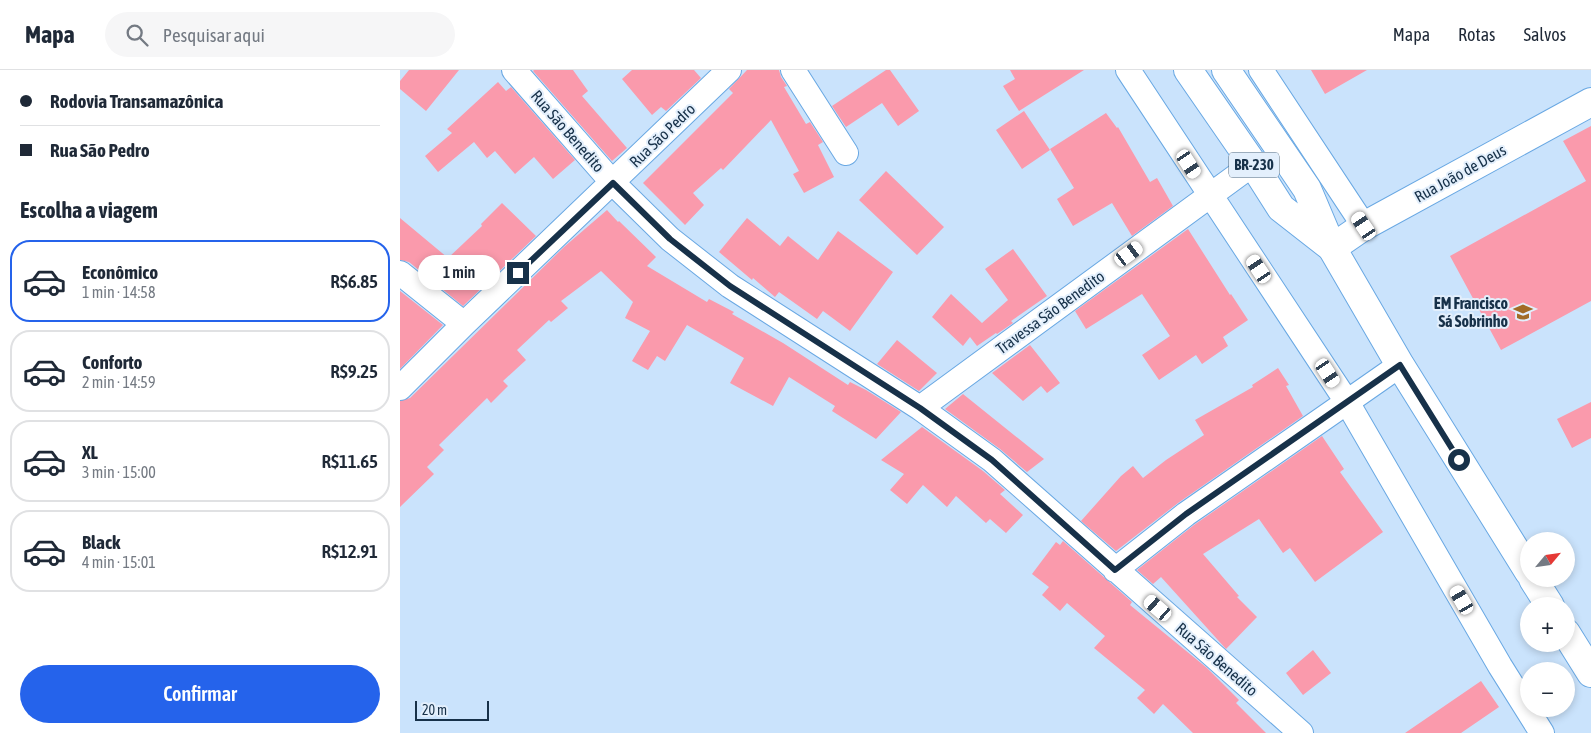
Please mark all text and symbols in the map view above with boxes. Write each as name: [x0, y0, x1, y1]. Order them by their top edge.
search box: [105, 12, 455, 57]
text: Mapa: [25, 21, 75, 48]
icon: search: [123, 21, 151, 49]
text: Pesquisar aqui: [163, 24, 265, 46]
text: Mapa: [1393, 24, 1430, 45]
text: Rotas: [1458, 24, 1495, 45]
text: Salvos: [1523, 24, 1566, 45]
street label: Rua São Benedito: [528, 87, 608, 175]
text: Rodovia Transamazônica: [50, 90, 223, 112]
street label: Rua São Pedro: [626, 99, 698, 171]
text: Rua São Pedro: [50, 139, 150, 161]
street label: Rua João de Deus: [1411, 140, 1509, 206]
car: [1174, 147, 1203, 181]
road number: BR-230: [1229, 152, 1279, 178]
text: Escolha a viagem: [20, 197, 158, 223]
car: [1349, 209, 1378, 243]
car: [1112, 239, 1145, 269]
car: [1244, 252, 1273, 286]
callout: 1 min: [418, 256, 500, 290]
icon: car: [22, 259, 67, 304]
text: Econômico: [82, 261, 158, 283]
route end: [507, 262, 529, 284]
text: 1 min: [443, 263, 475, 281]
street label: Travessa São Benedito: [992, 267, 1108, 357]
text: R$6.85: [330, 270, 378, 292]
text: 1 min · 14:58: [82, 283, 155, 301]
place label: EM Francisco Sá Sobrinho: [1434, 294, 1508, 330]
school or university icon: EM Francisco Sá Sobrinho: [1512, 301, 1534, 323]
icon: car: [22, 349, 67, 394]
text: Conforto: [82, 351, 143, 373]
car: [1313, 356, 1342, 390]
text: R$9.25: [330, 360, 378, 382]
text: 2 min · 14:59: [82, 373, 155, 391]
icon: car: [22, 439, 67, 484]
text: XL: [82, 441, 98, 463]
route start: [1448, 449, 1470, 471]
text: R$11.65: [321, 450, 378, 472]
text: 3 min · 15:00: [82, 463, 156, 481]
icon: car: [22, 529, 67, 574]
text: Black: [82, 531, 120, 553]
north arrow: [1520, 532, 1575, 588]
map controls: [1520, 532, 1575, 717]
text: R$12.91: [321, 540, 378, 562]
text: 4 min · 15:01: [82, 553, 156, 571]
car: [1448, 583, 1475, 617]
car: [1141, 592, 1174, 624]
button: +: [1520, 597, 1575, 652]
street label: Rua São Benedito: [1173, 619, 1261, 699]
button: −: [1520, 662, 1575, 717]
button: Confirmar: [20, 665, 380, 723]
scale bar: [415, 698, 489, 721]
text: 20 m: [422, 702, 447, 718]

